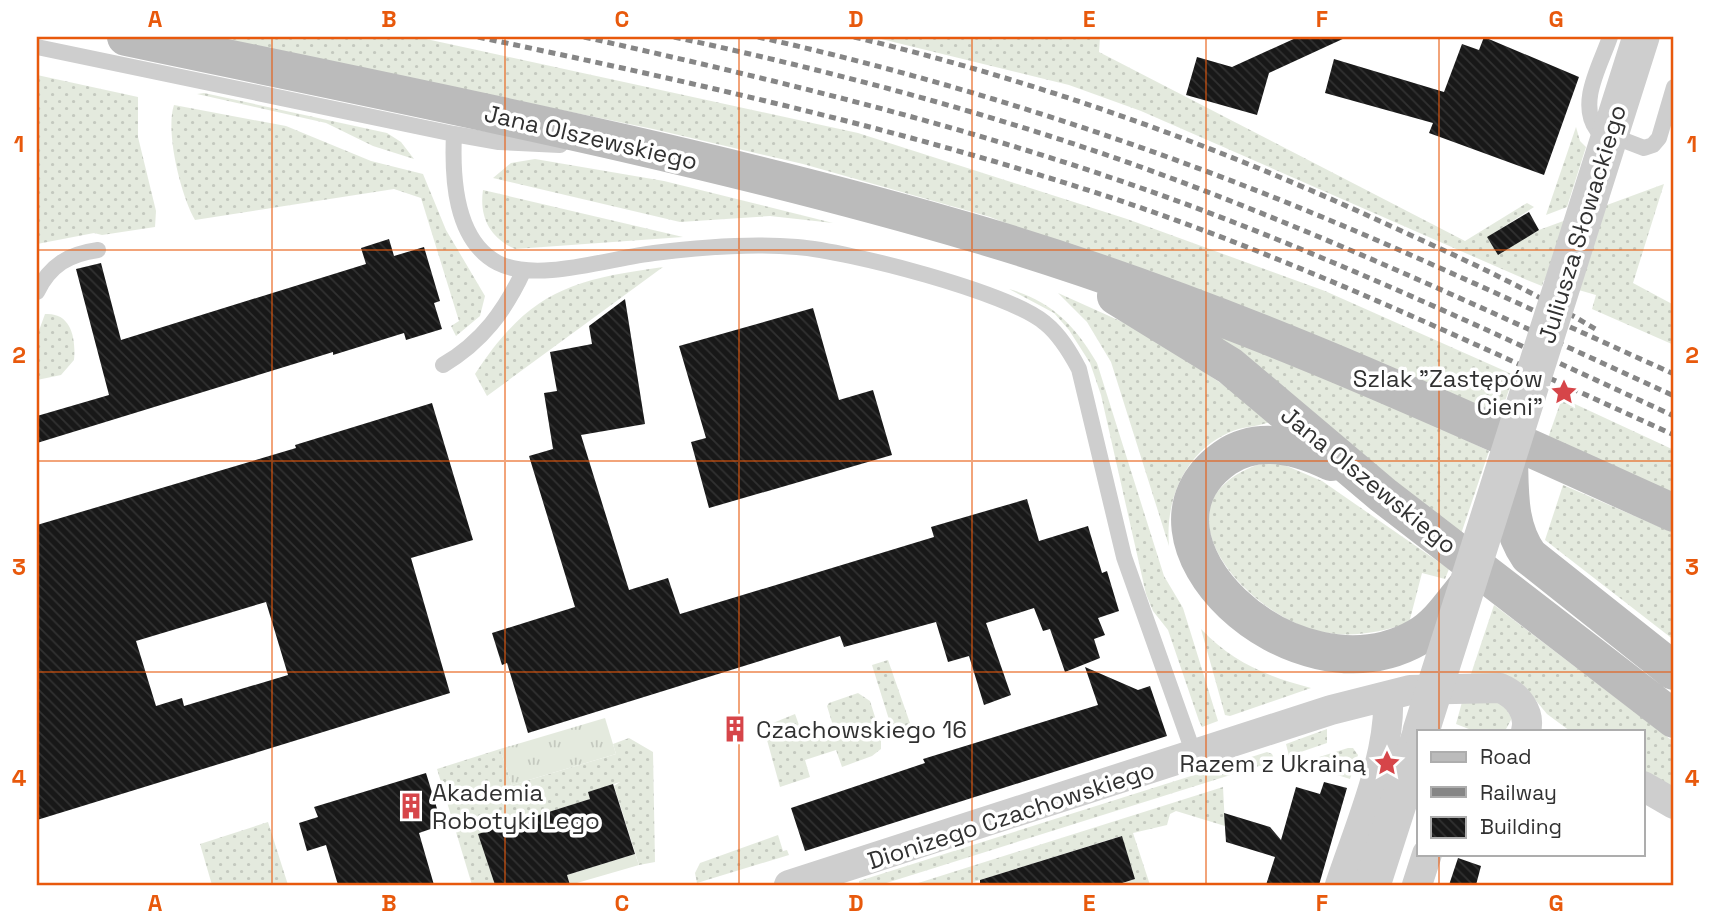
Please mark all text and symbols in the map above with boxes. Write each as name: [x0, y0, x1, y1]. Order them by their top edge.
text: A: [148, 4, 163, 34]
text: B: [381, 4, 397, 34]
text: C: [615, 4, 629, 34]
text: D: [848, 4, 864, 34]
text: E: [1083, 4, 1095, 34]
text: F: [1316, 4, 1328, 34]
text: G: [1548, 4, 1564, 34]
street label: Jana Olszewskiego: [481, 97, 701, 177]
street label: Juliusza Słowackiego: [1531, 101, 1633, 347]
text: 1: [14, 129, 24, 159]
text: 1: [1687, 129, 1697, 159]
text: 2: [12, 340, 26, 370]
text: 2: [1685, 340, 1699, 370]
place label: Szlak "Zastępów Cieni": [1353, 363, 1543, 422]
place icon: Szlak "Zastępów Cieni": [1549, 377, 1579, 407]
street label: Jana Olszewskiego: [1275, 399, 1463, 561]
text: 3: [12, 552, 26, 582]
text: 3: [1685, 552, 1699, 582]
building icon: Czachowskiego 16: [720, 714, 750, 744]
place label: Czachowskiego 16: [756, 714, 967, 745]
legend: [1417, 730, 1644, 856]
text: Road: [1480, 743, 1532, 770]
place label: Razem z Ukrainą: [1180, 748, 1366, 779]
place icon: Razem z Ukrainą: [1372, 748, 1402, 778]
street label: Dionizego Czachowskiego: [864, 754, 1158, 876]
text: 4: [12, 763, 27, 793]
text: 4: [1685, 763, 1700, 793]
place label: Akademia Robotyki Lego: [432, 777, 600, 836]
text: Railway: [1480, 779, 1557, 806]
building icon: Akademia Robotyki Lego: [396, 791, 426, 821]
text: Building: [1480, 813, 1562, 840]
text: A: [148, 888, 163, 918]
text: B: [381, 888, 397, 918]
text: C: [615, 888, 629, 918]
text: D: [848, 888, 864, 918]
text: E: [1083, 888, 1095, 918]
text: F: [1316, 888, 1328, 918]
text: G: [1548, 888, 1564, 918]

